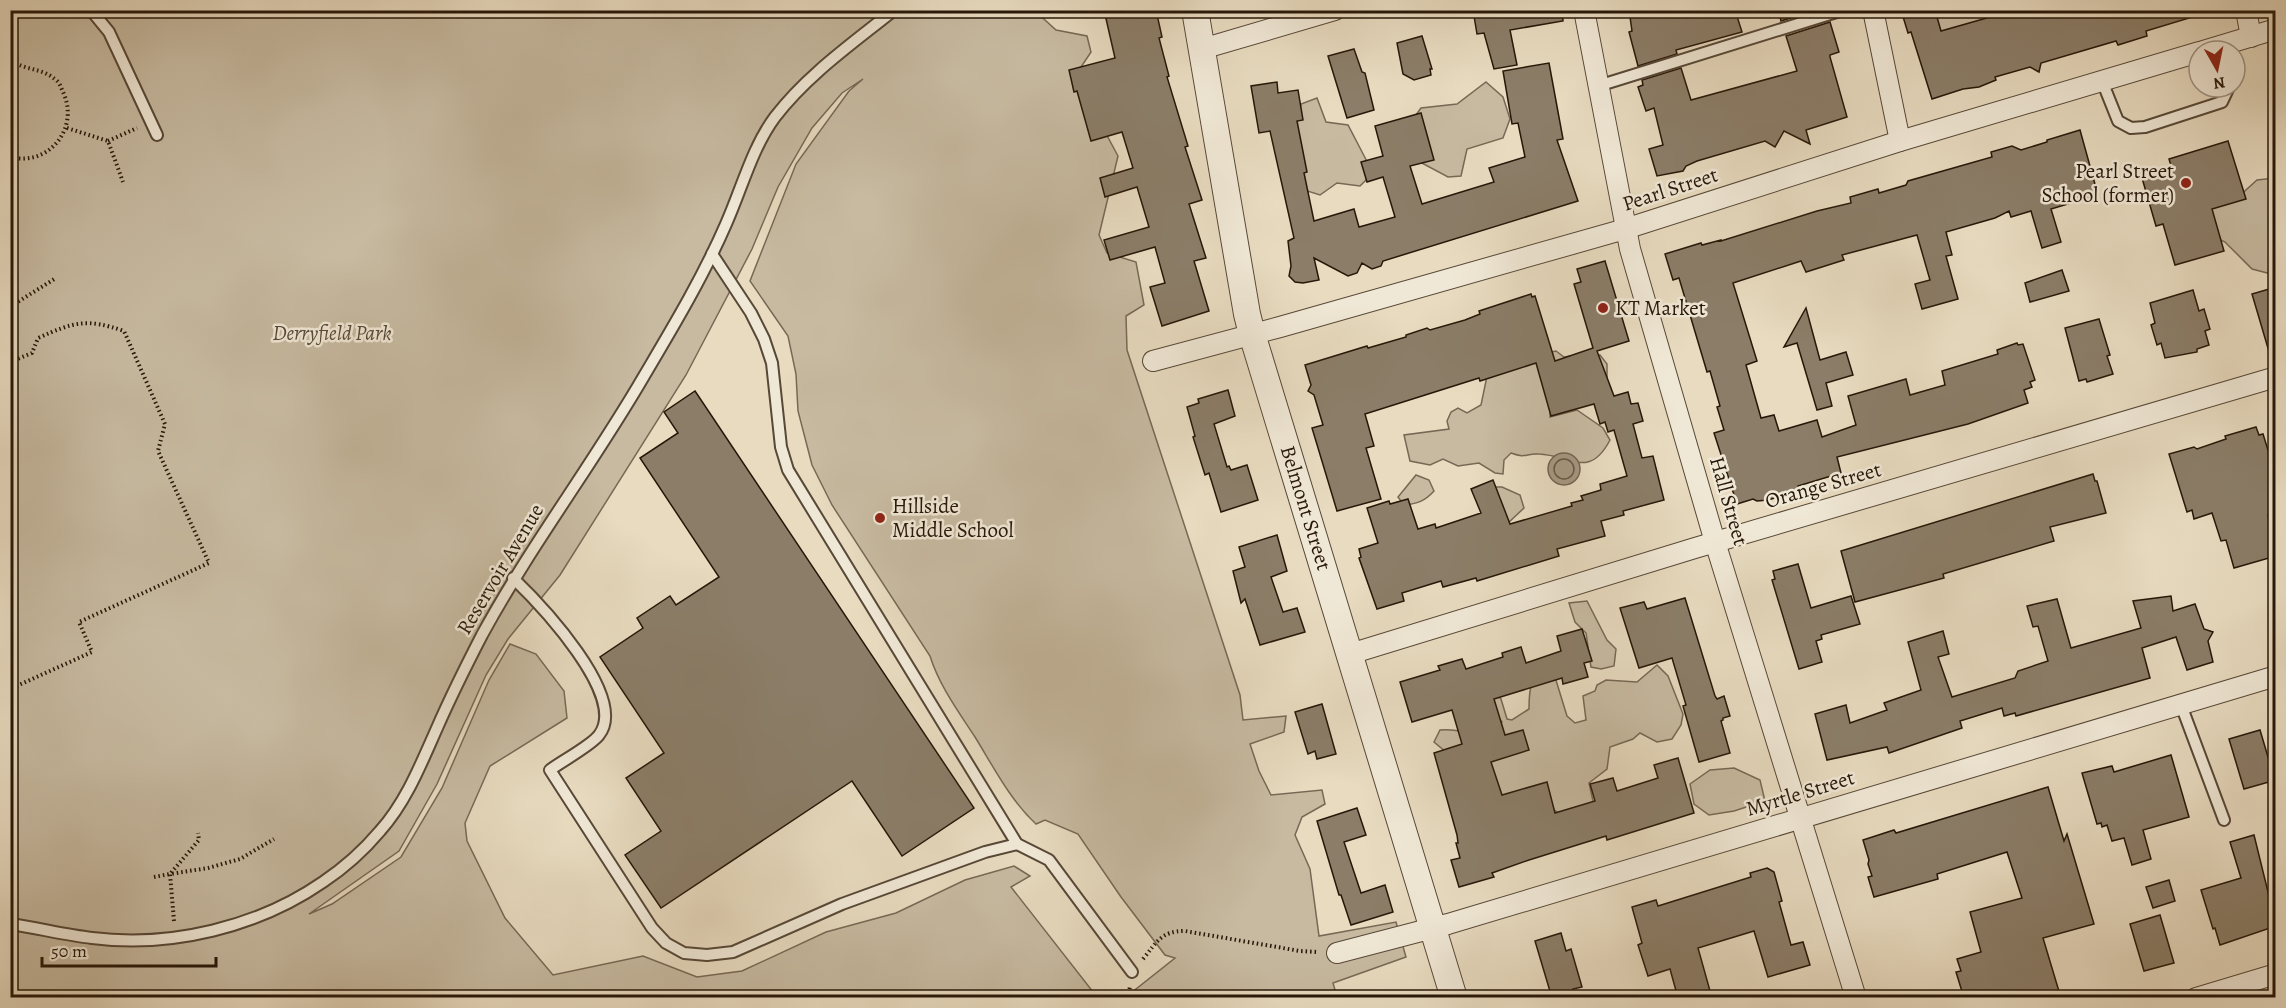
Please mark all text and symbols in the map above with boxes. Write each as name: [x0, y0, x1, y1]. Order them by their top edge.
north arrow: [2187, 39, 2247, 99]
text: N: [2211, 71, 2227, 95]
place label: Pearl Street School (former): [2041, 157, 2174, 209]
street label: Pearl Street: [1619, 160, 1721, 218]
marker: Pearl Street School (former): [2179, 176, 2193, 190]
place label: KT Market: [1615, 294, 1706, 322]
marker: KT Market: [1596, 301, 1610, 315]
park label: Derryfield Park: [272, 319, 392, 347]
street label: Belmont Street: [1274, 442, 1338, 574]
street label: Hall Street: [1703, 453, 1755, 549]
street label: Orange Street: [1762, 455, 1884, 515]
place label: Hillside Middle School: [892, 492, 1014, 544]
street label: Reservoir Avenue: [450, 498, 550, 640]
marker: Hillside Middle School: [873, 511, 887, 525]
street label: Myrtle Street: [1742, 763, 1858, 823]
scale bar: [42, 930, 216, 968]
text: 50 m: [51, 939, 87, 963]

